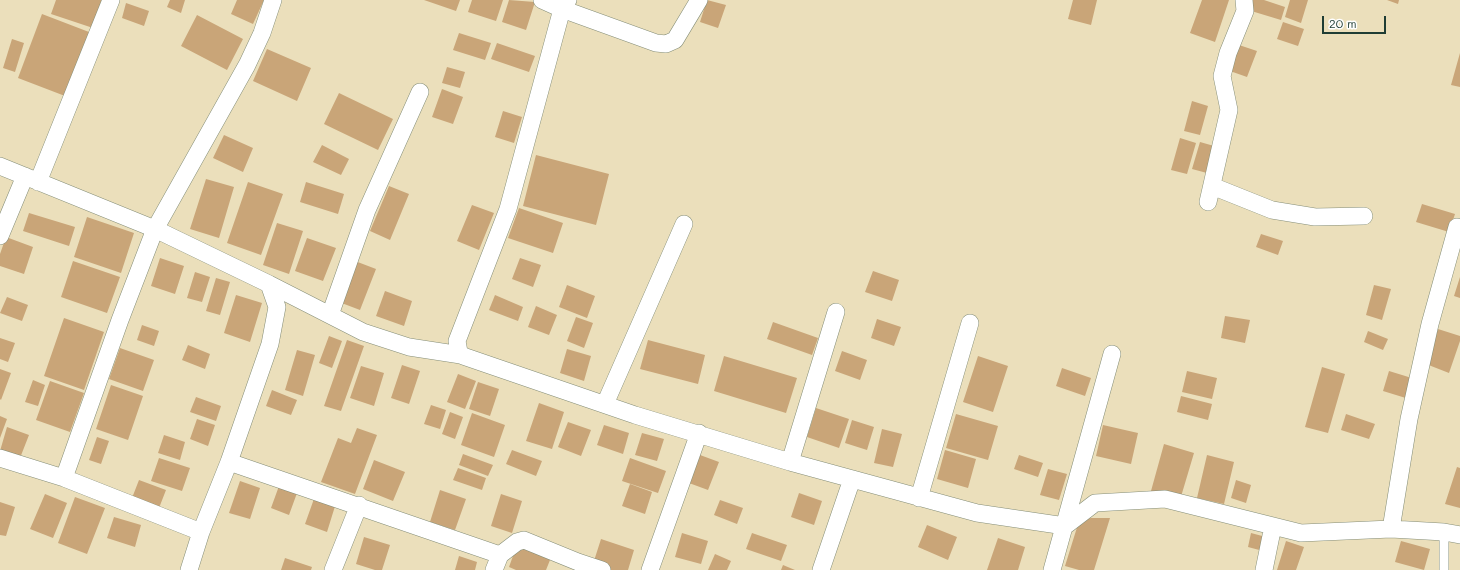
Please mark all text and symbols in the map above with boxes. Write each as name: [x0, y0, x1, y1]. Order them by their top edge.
scale bar: [1324, 8, 1388, 34]
text: 20 m: [1329, 15, 1357, 31]

